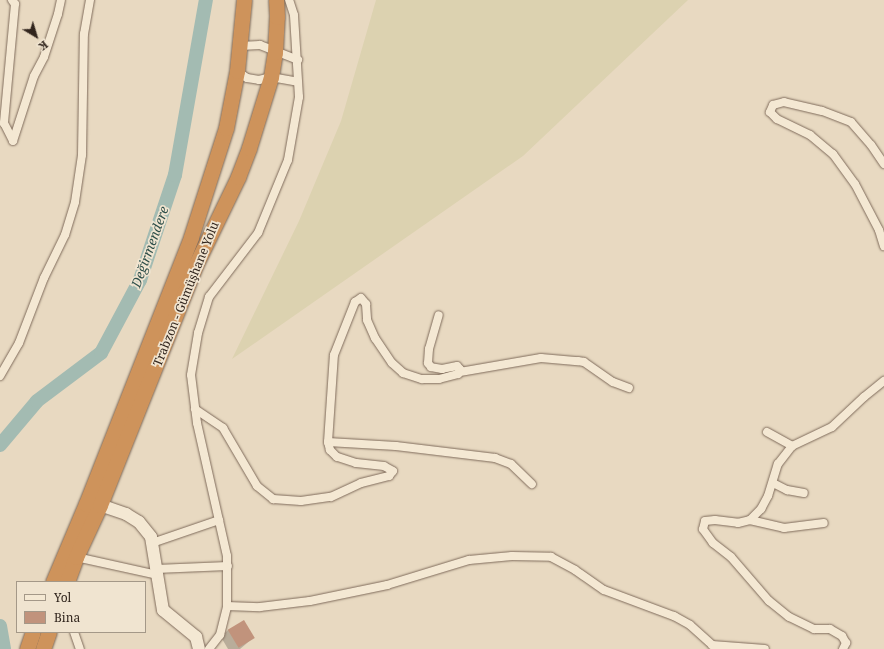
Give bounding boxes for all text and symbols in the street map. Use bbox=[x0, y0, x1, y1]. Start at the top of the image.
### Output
north arrow bbox=[16, 16, 56, 56]
text: K bbox=[36, 37, 52, 54]
water label: Değirmendere bbox=[128, 204, 172, 290]
street label: Trabzon - Gümüşhane Yolu bbox=[150, 220, 222, 368]
legend bbox=[16, 581, 146, 633]
text: Yol bbox=[54, 589, 71, 606]
text: Bina bbox=[54, 609, 80, 626]

